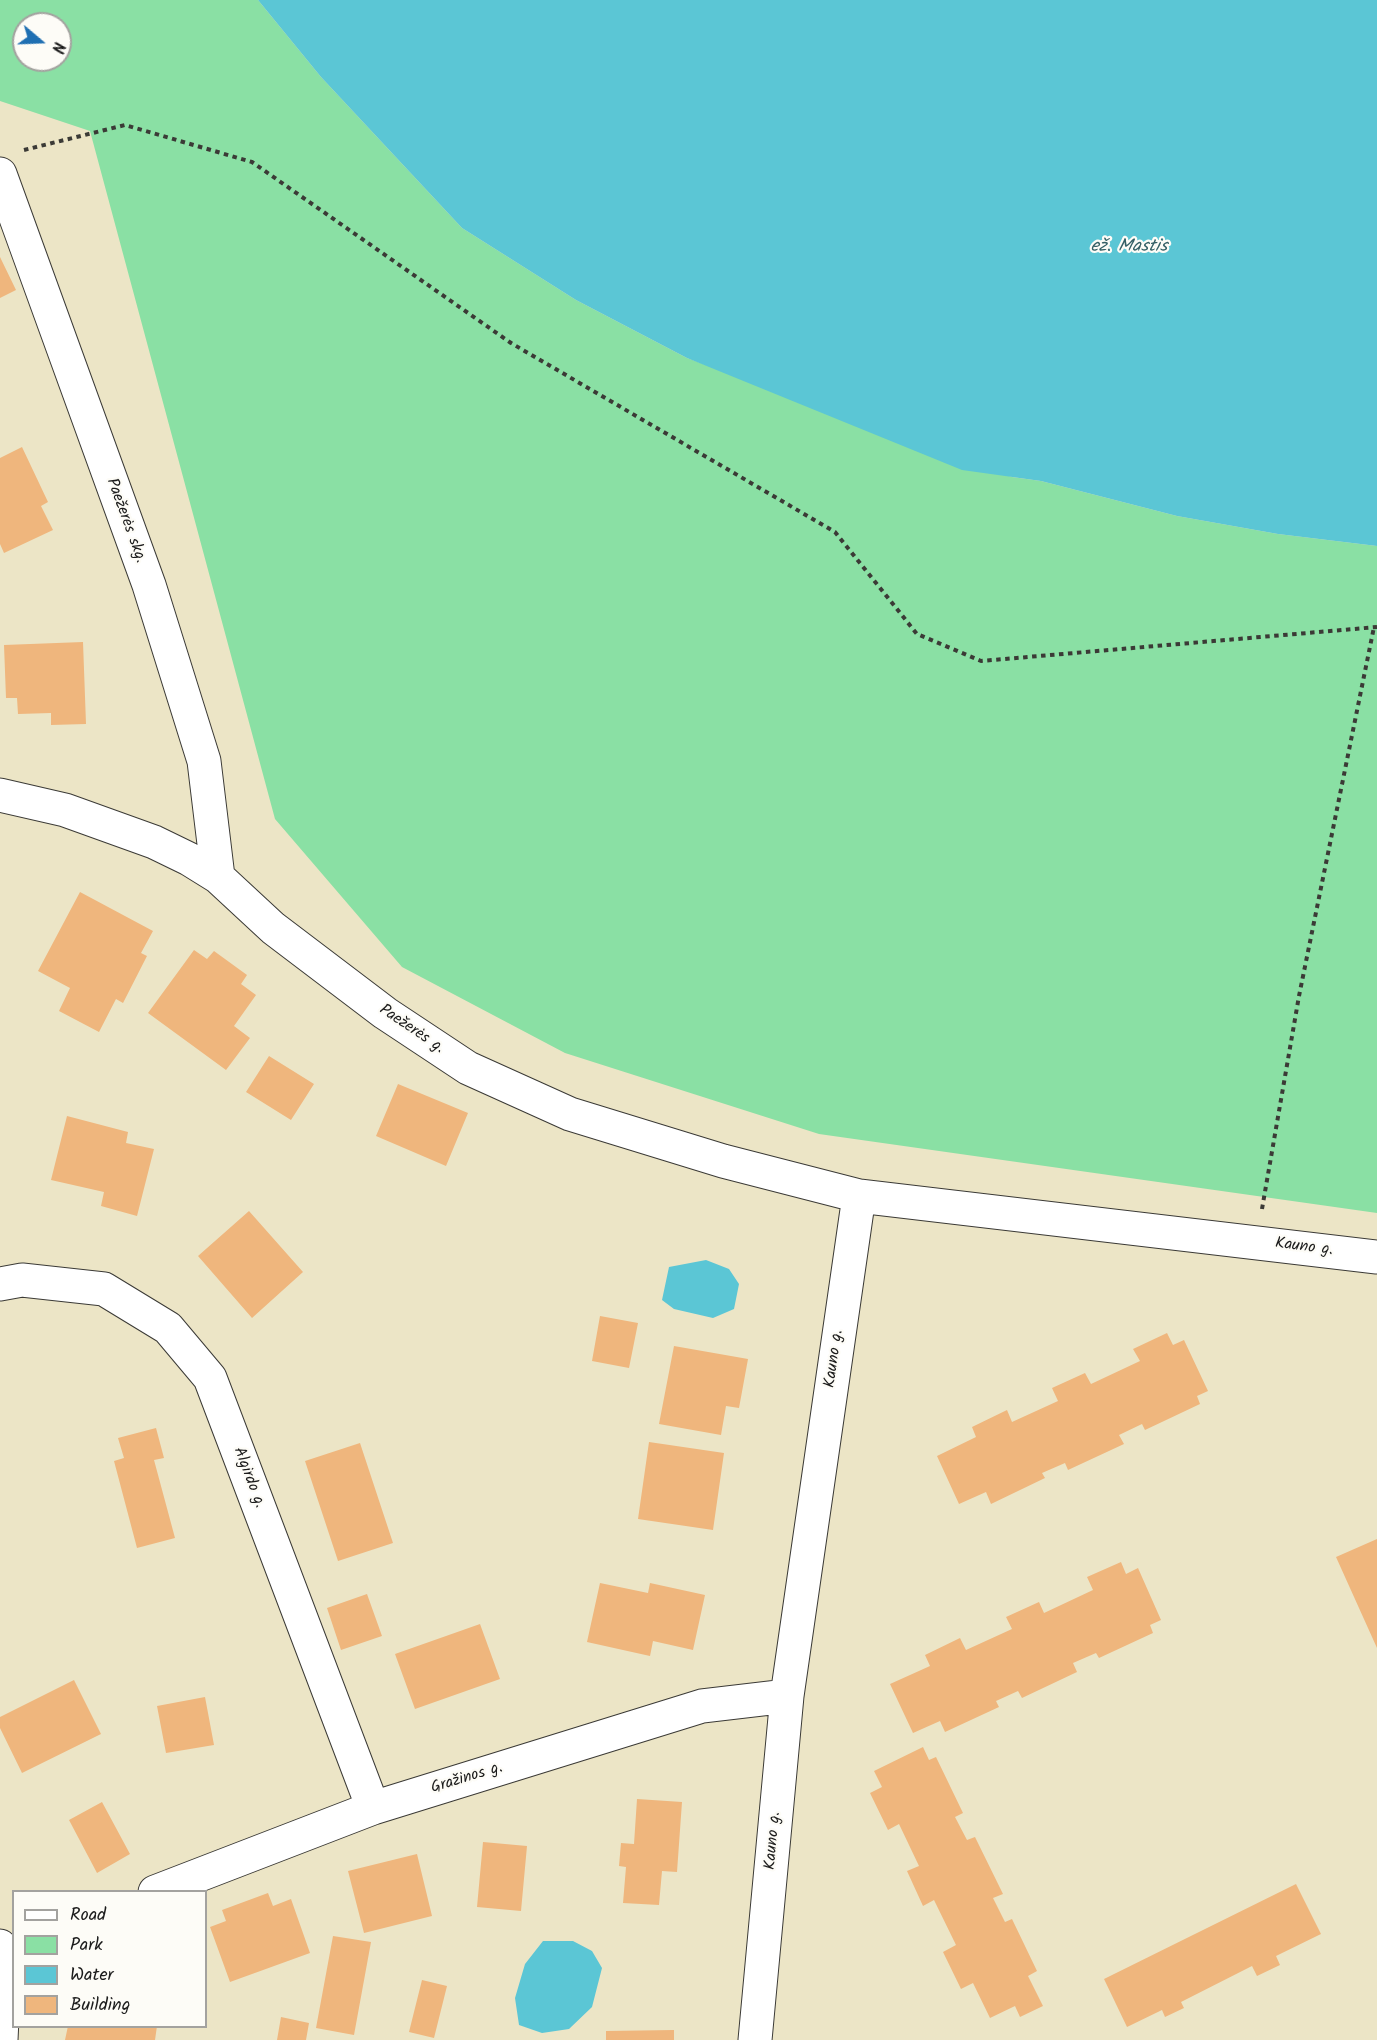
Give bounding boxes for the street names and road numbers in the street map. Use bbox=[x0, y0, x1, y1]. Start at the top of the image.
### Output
street label: Paežerės skg. bbox=[101, 476, 149, 566]
street label: Paežerės g. bbox=[375, 1001, 447, 1059]
street label: Kauno g. bbox=[1274, 1235, 1334, 1261]
street label: Kauno g. bbox=[821, 1329, 849, 1389]
street label: Algirdo g. bbox=[228, 1445, 268, 1511]
street label: Gražinos g. bbox=[429, 1759, 505, 1799]
street label: Kauno g. bbox=[762, 1811, 786, 1871]

